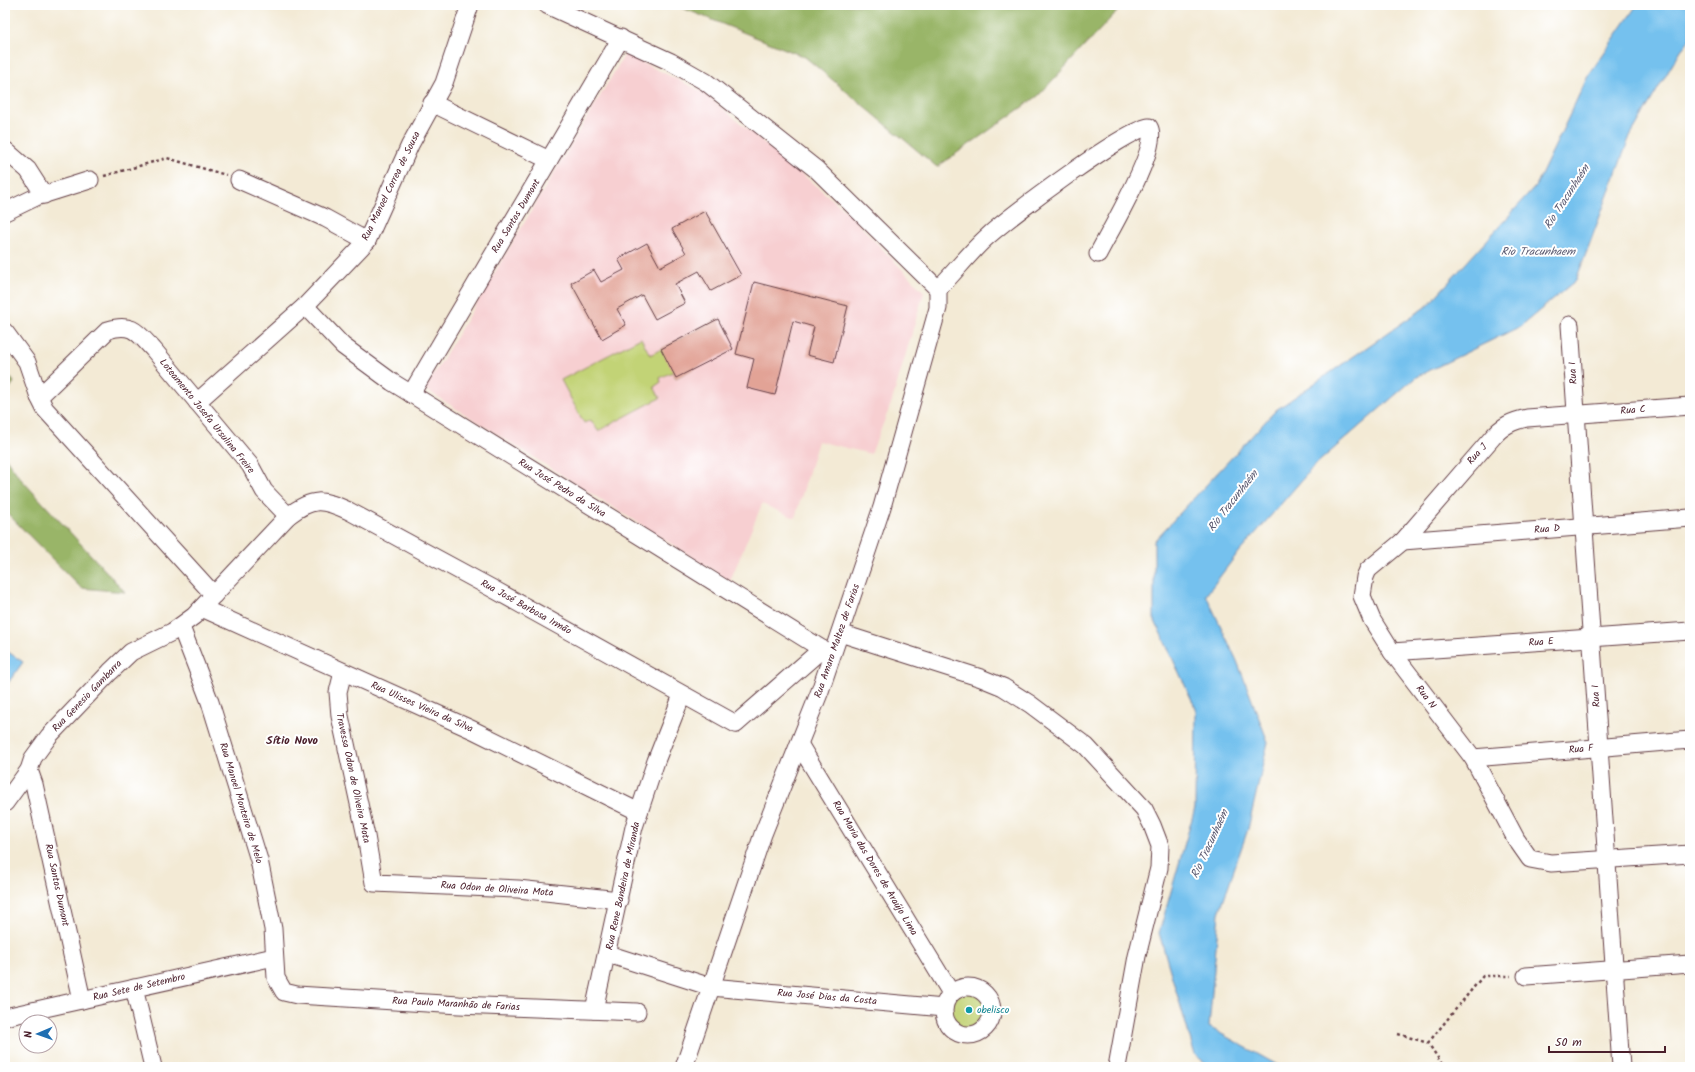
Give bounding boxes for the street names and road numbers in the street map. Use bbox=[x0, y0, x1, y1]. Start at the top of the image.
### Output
street label: Rua Manoel Correa de Sousa bbox=[357, 128, 425, 244]
street label: Rua Santos Dumont bbox=[487, 176, 545, 256]
street label: Loteamento Josefa Ursulina Freire bbox=[155, 355, 259, 477]
street label: Rua I bbox=[1564, 361, 1582, 385]
street label: Rua C bbox=[1620, 401, 1646, 419]
street label: Rua J bbox=[1463, 439, 1491, 468]
street label: Rua José Pedro da Silva bbox=[515, 455, 609, 522]
street label: Rua D bbox=[1534, 520, 1561, 538]
street label: Rua José Barbosa Irmão bbox=[478, 575, 575, 639]
street label: Rua Amaro Maltez de Farias bbox=[810, 581, 864, 700]
street label: Rua E bbox=[1528, 633, 1555, 651]
street label: Rua Genesio Gambarra bbox=[48, 656, 126, 736]
street label: Rua Ulisses Vieira da Silva bbox=[368, 677, 476, 737]
street label: Rua N bbox=[1412, 682, 1440, 712]
street label: Rua I bbox=[1587, 684, 1605, 708]
street label: Travessa Odon de Oliveira Mota bbox=[331, 711, 375, 845]
street label: Rua Manoel Monteiro de Melo bbox=[215, 740, 267, 866]
street label: Rua F bbox=[1568, 740, 1595, 758]
street label: Rua Maria das Dores de Araújo Lima bbox=[828, 797, 922, 939]
street label: Rua Rene Bandeira de Miranda bbox=[602, 820, 644, 952]
street label: Rua Santos Dumont bbox=[40, 842, 74, 928]
street label: Rua Odon de Oliveira Mota bbox=[440, 877, 554, 901]
street label: Rua Sete de Setembro bbox=[91, 968, 187, 1005]
street label: Rua José Dias da Costa bbox=[776, 985, 878, 1009]
street label: Rua Paulo Maranhão de Farias bbox=[392, 993, 521, 1015]

